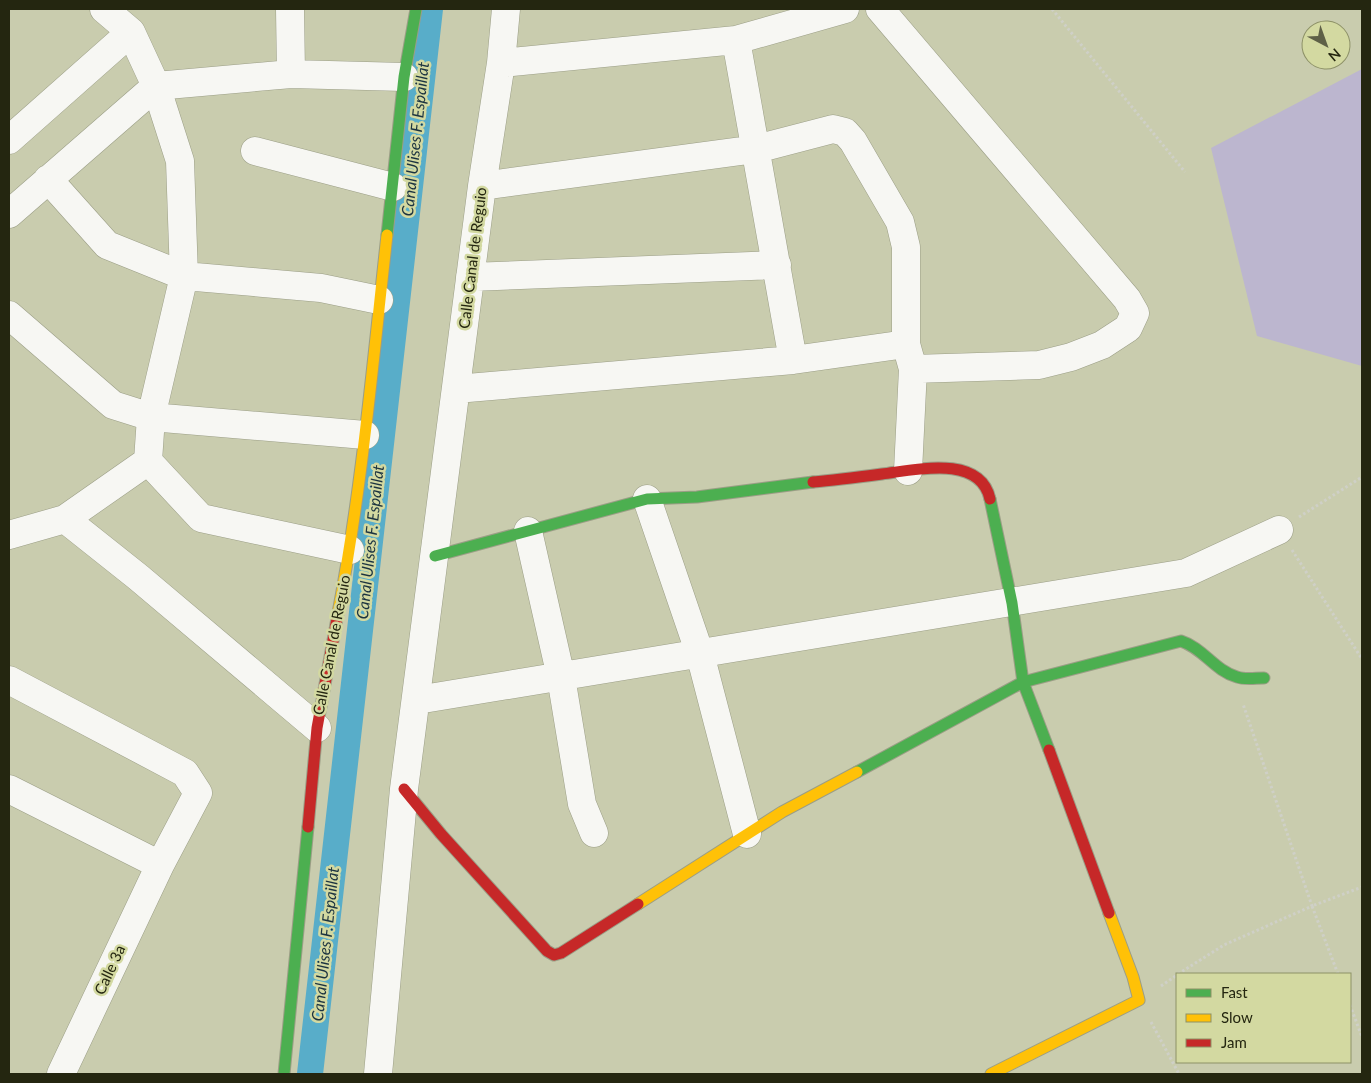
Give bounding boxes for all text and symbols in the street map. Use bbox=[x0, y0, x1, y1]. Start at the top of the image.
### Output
north arrow bbox=[1301, 20, 1351, 70]
text: N bbox=[1325, 45, 1345, 65]
water label: Canal Ulises F. Espaillat bbox=[397, 61, 432, 217]
street label: Calle Canal de Reguio bbox=[454, 186, 490, 330]
water label: Canal Ulises F. Espaillat bbox=[352, 464, 387, 620]
street label: Calle Canal de Reguio bbox=[309, 573, 353, 716]
water label: Canal Ulises F. Espaillat bbox=[307, 866, 342, 1022]
street label: Calle 3a bbox=[90, 942, 128, 997]
legend bbox=[1176, 973, 1351, 1063]
text: Fast bbox=[1221, 983, 1248, 1001]
text: Slow bbox=[1221, 1008, 1253, 1026]
text: Jam bbox=[1221, 1033, 1247, 1051]

